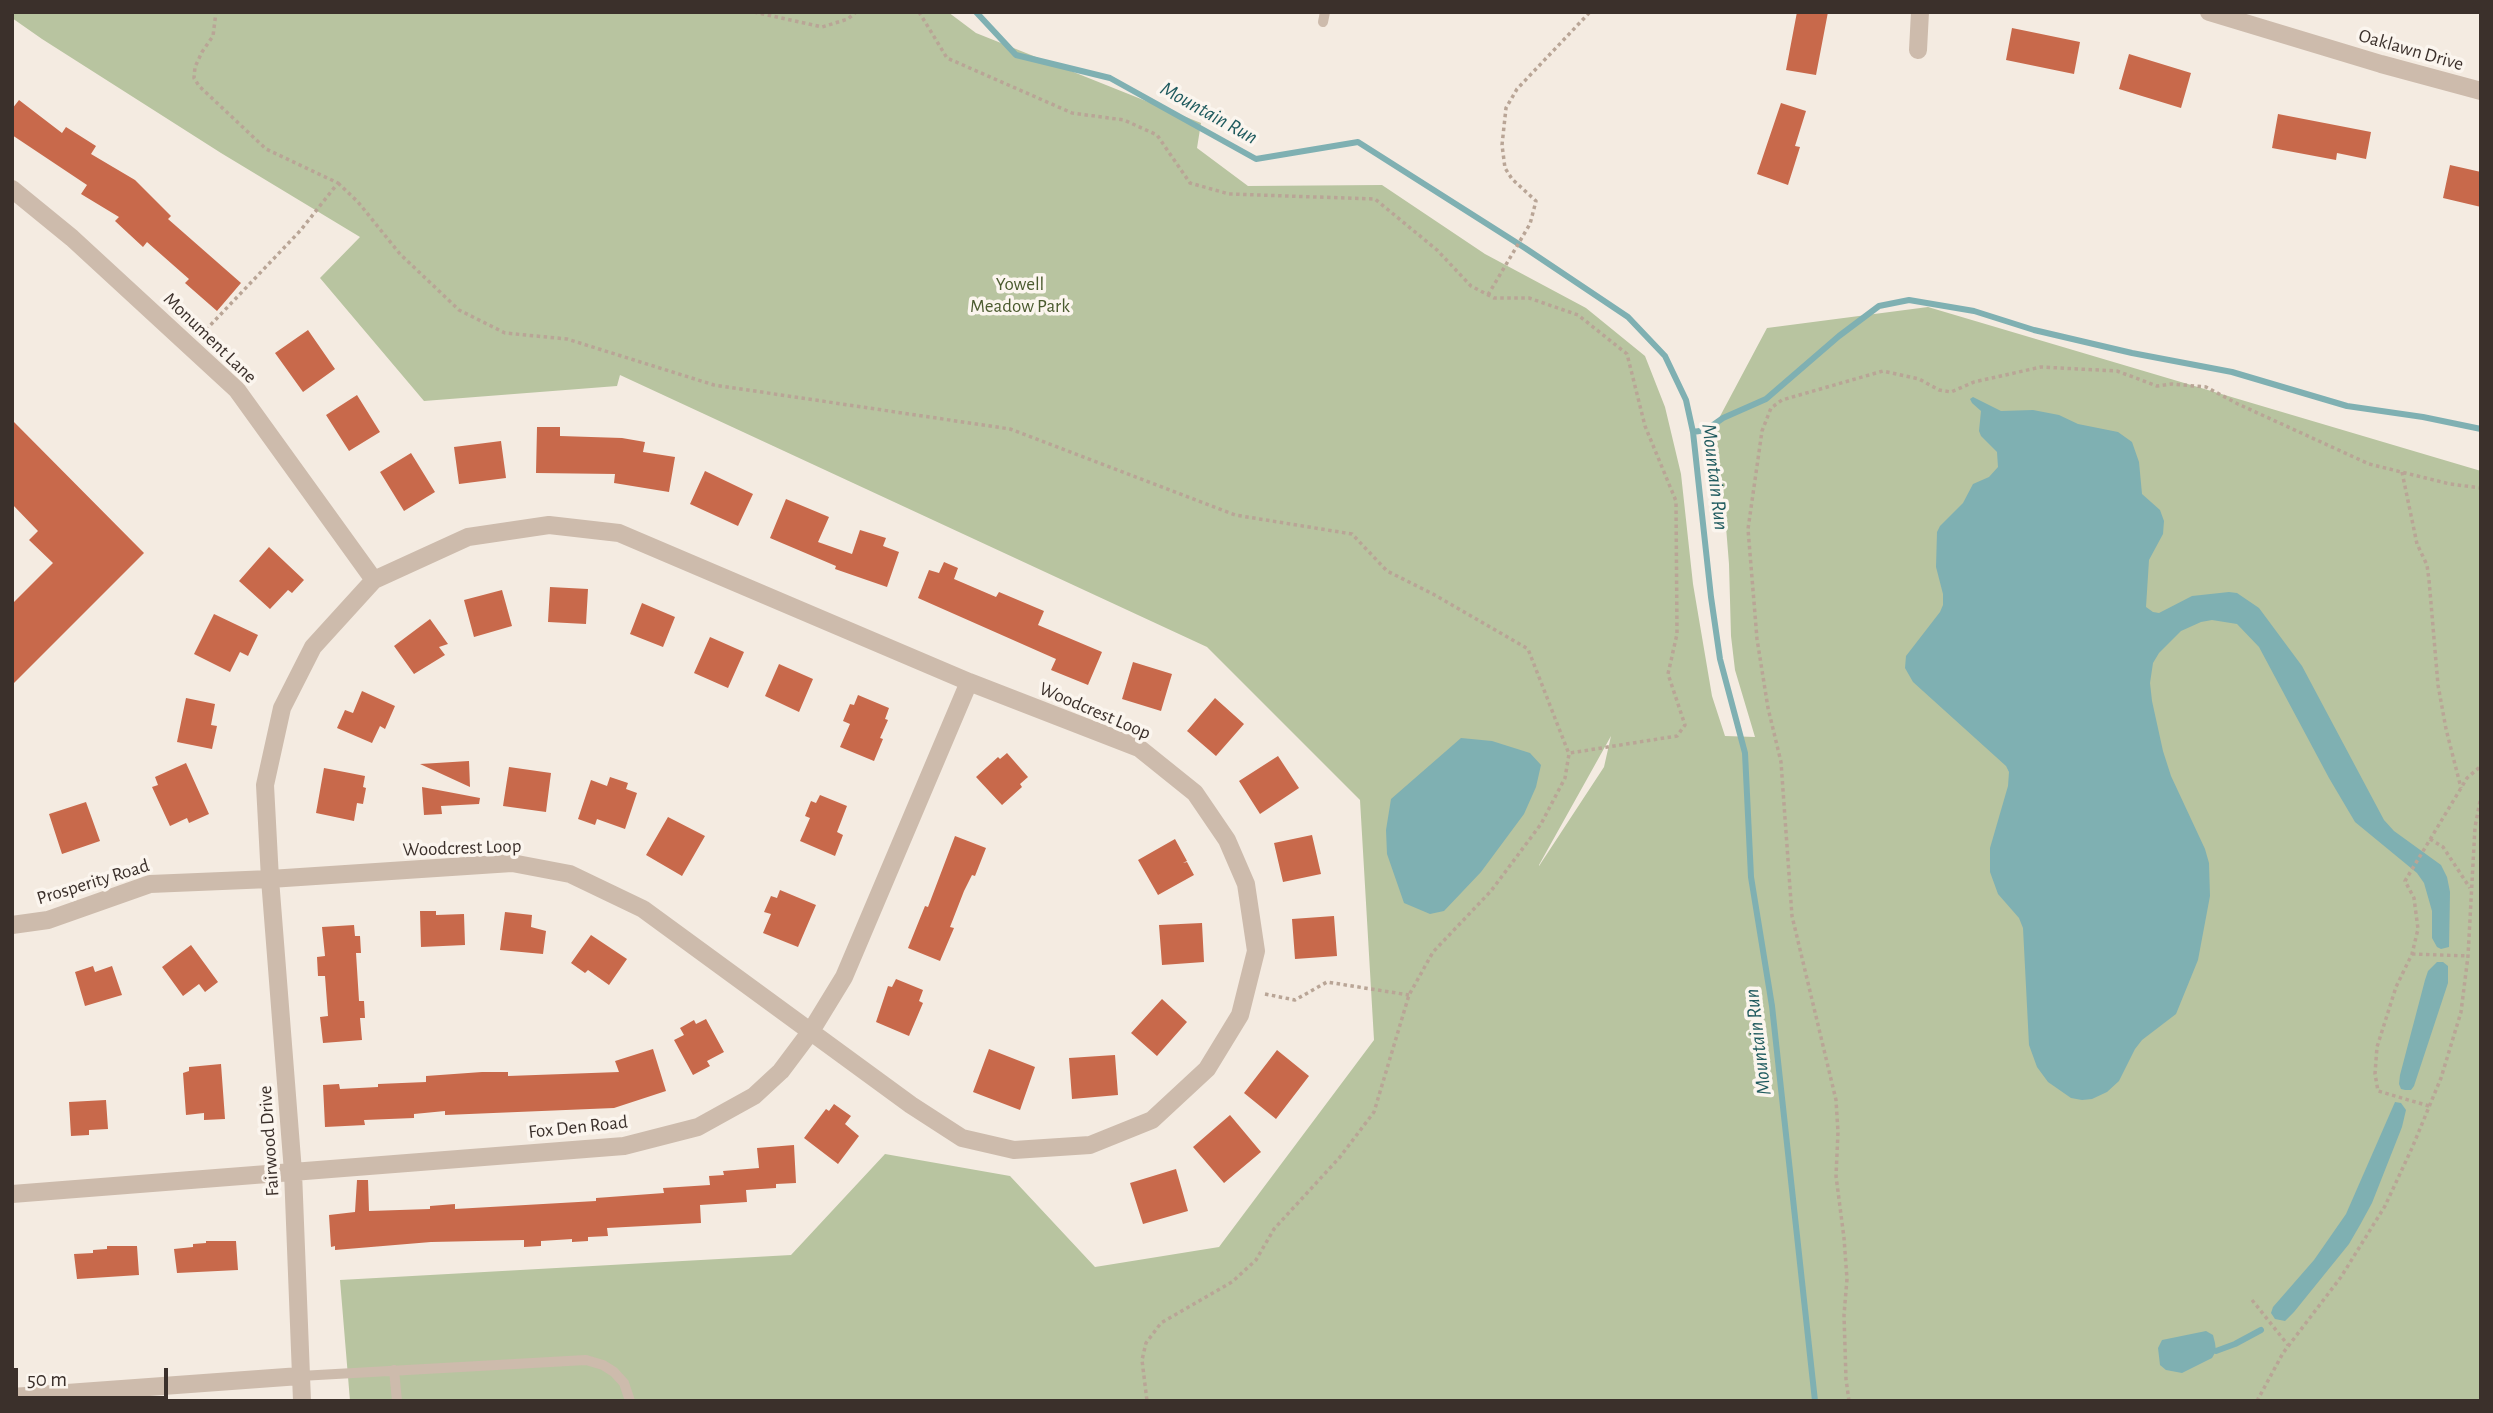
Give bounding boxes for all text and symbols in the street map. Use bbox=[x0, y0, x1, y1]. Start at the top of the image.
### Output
street label: Oaklawn Drive bbox=[2356, 24, 2466, 76]
water label: Mountain Run bbox=[1156, 76, 1262, 150]
park label: Yowell Meadow Park bbox=[970, 273, 1070, 317]
street label: Monument Lane bbox=[159, 288, 261, 388]
water label: Mountain Run bbox=[1696, 422, 1734, 532]
street label: Woodcrest Loop bbox=[1036, 677, 1154, 745]
street label: Woodcrest Loop bbox=[402, 835, 522, 861]
street label: Prosperity Road bbox=[34, 854, 152, 910]
water label: Mountain Run bbox=[1739, 987, 1777, 1097]
street label: Fairwood Drive bbox=[254, 1085, 284, 1197]
street label: Fox Den Road bbox=[527, 1110, 629, 1144]
scale bar bbox=[18, 1354, 172, 1398]
text: 50 m bbox=[27, 1369, 67, 1390]

